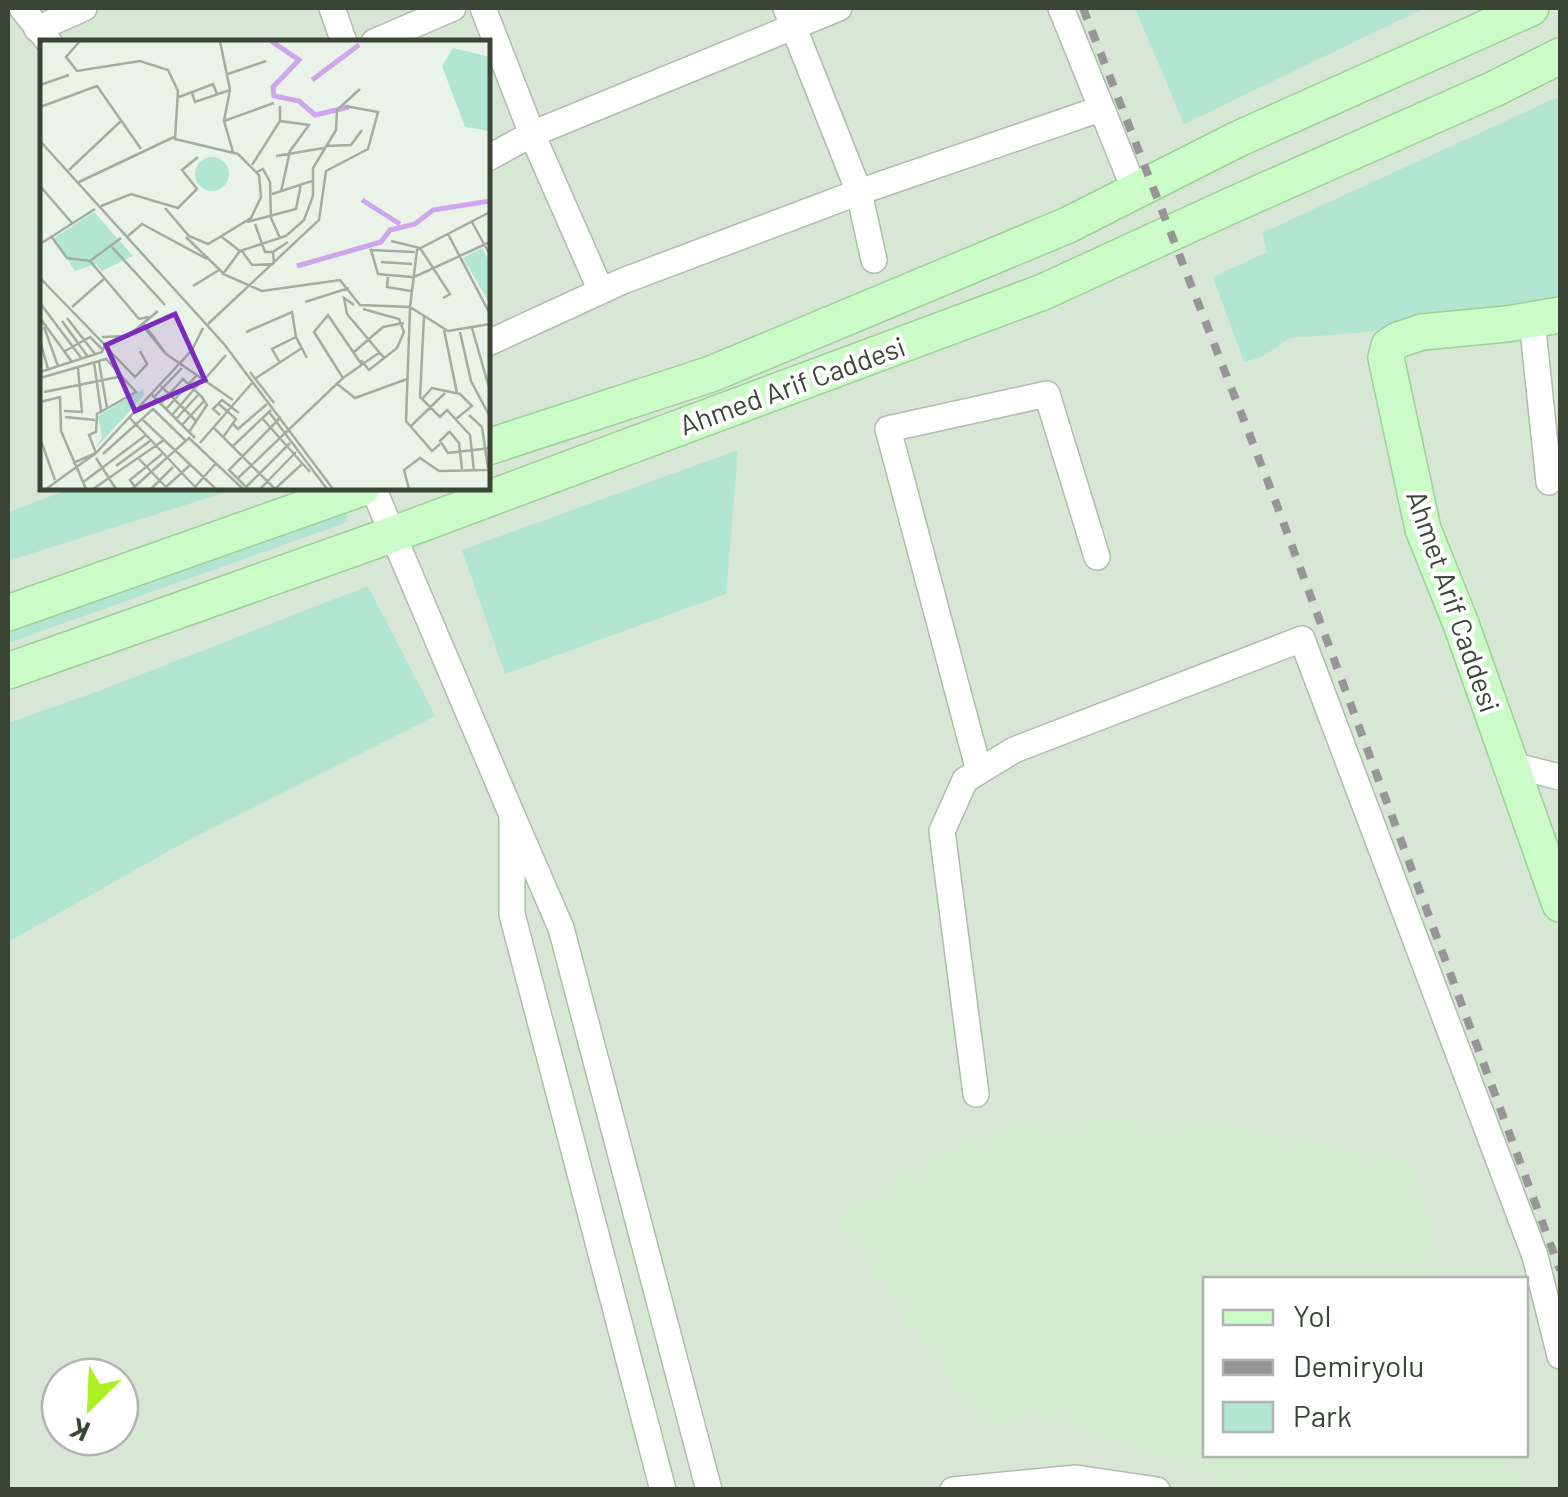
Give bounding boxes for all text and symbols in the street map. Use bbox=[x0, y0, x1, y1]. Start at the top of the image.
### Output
inset map bbox=[40, 40, 490, 490]
street label: Ahmed Arif Caddesi bbox=[674, 328, 910, 442]
street label: Ahmet Arif Caddesi bbox=[1400, 486, 1508, 716]
legend bbox=[1203, 1277, 1528, 1457]
text: Yol bbox=[1293, 1297, 1331, 1333]
text: Demiryolu bbox=[1293, 1347, 1424, 1383]
north arrow bbox=[40, 1357, 140, 1457]
text: Park bbox=[1293, 1397, 1352, 1433]
text: K bbox=[64, 1411, 94, 1450]

